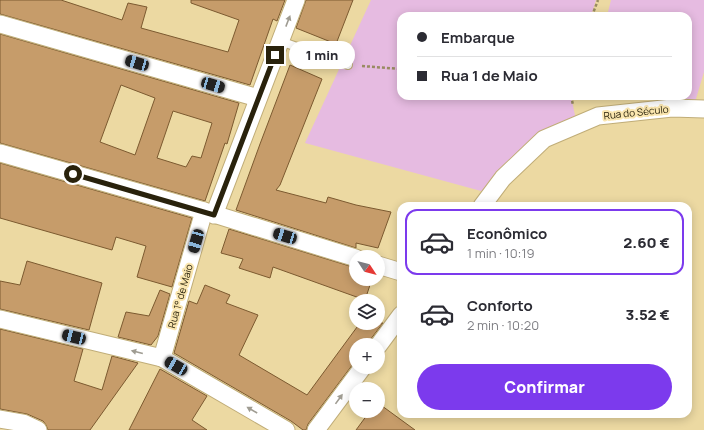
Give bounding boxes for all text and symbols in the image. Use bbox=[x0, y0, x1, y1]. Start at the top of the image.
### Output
one-way arrow bbox=[285, 15, 291, 27]
text: Embarque bbox=[441, 27, 515, 48]
callout: 1 min bbox=[289, 41, 355, 69]
route end bbox=[266, 46, 284, 64]
text: 1 min bbox=[306, 46, 338, 64]
car bbox=[124, 54, 150, 72]
text: Rua 1 de Maio bbox=[441, 65, 538, 86]
car bbox=[200, 76, 226, 94]
street label: Rua do Século bbox=[603, 102, 669, 122]
route start bbox=[64, 165, 82, 183]
text: Econômico bbox=[467, 223, 547, 244]
icon: car bbox=[419, 224, 455, 260]
car bbox=[272, 227, 298, 245]
car bbox=[187, 228, 205, 254]
text: 2.60 € bbox=[623, 232, 670, 253]
text: 1 min · 10:19 bbox=[467, 244, 535, 262]
north arrow bbox=[349, 250, 385, 286]
map controls bbox=[349, 250, 385, 418]
street label: Rua 1° de Maio bbox=[164, 262, 196, 330]
button: layers bbox=[349, 294, 385, 330]
text: Conforto bbox=[467, 295, 533, 316]
icon: car bbox=[419, 296, 455, 332]
text: 3.52 € bbox=[625, 304, 670, 325]
text: 2 min · 10:20 bbox=[467, 316, 539, 334]
car bbox=[61, 328, 87, 346]
button: + bbox=[349, 338, 385, 374]
one-way arrow bbox=[131, 349, 143, 355]
car bbox=[163, 355, 189, 377]
button: Confirmar bbox=[417, 364, 672, 410]
button: − bbox=[349, 382, 385, 418]
one-way arrow bbox=[335, 393, 343, 404]
one-way arrow bbox=[246, 407, 258, 414]

